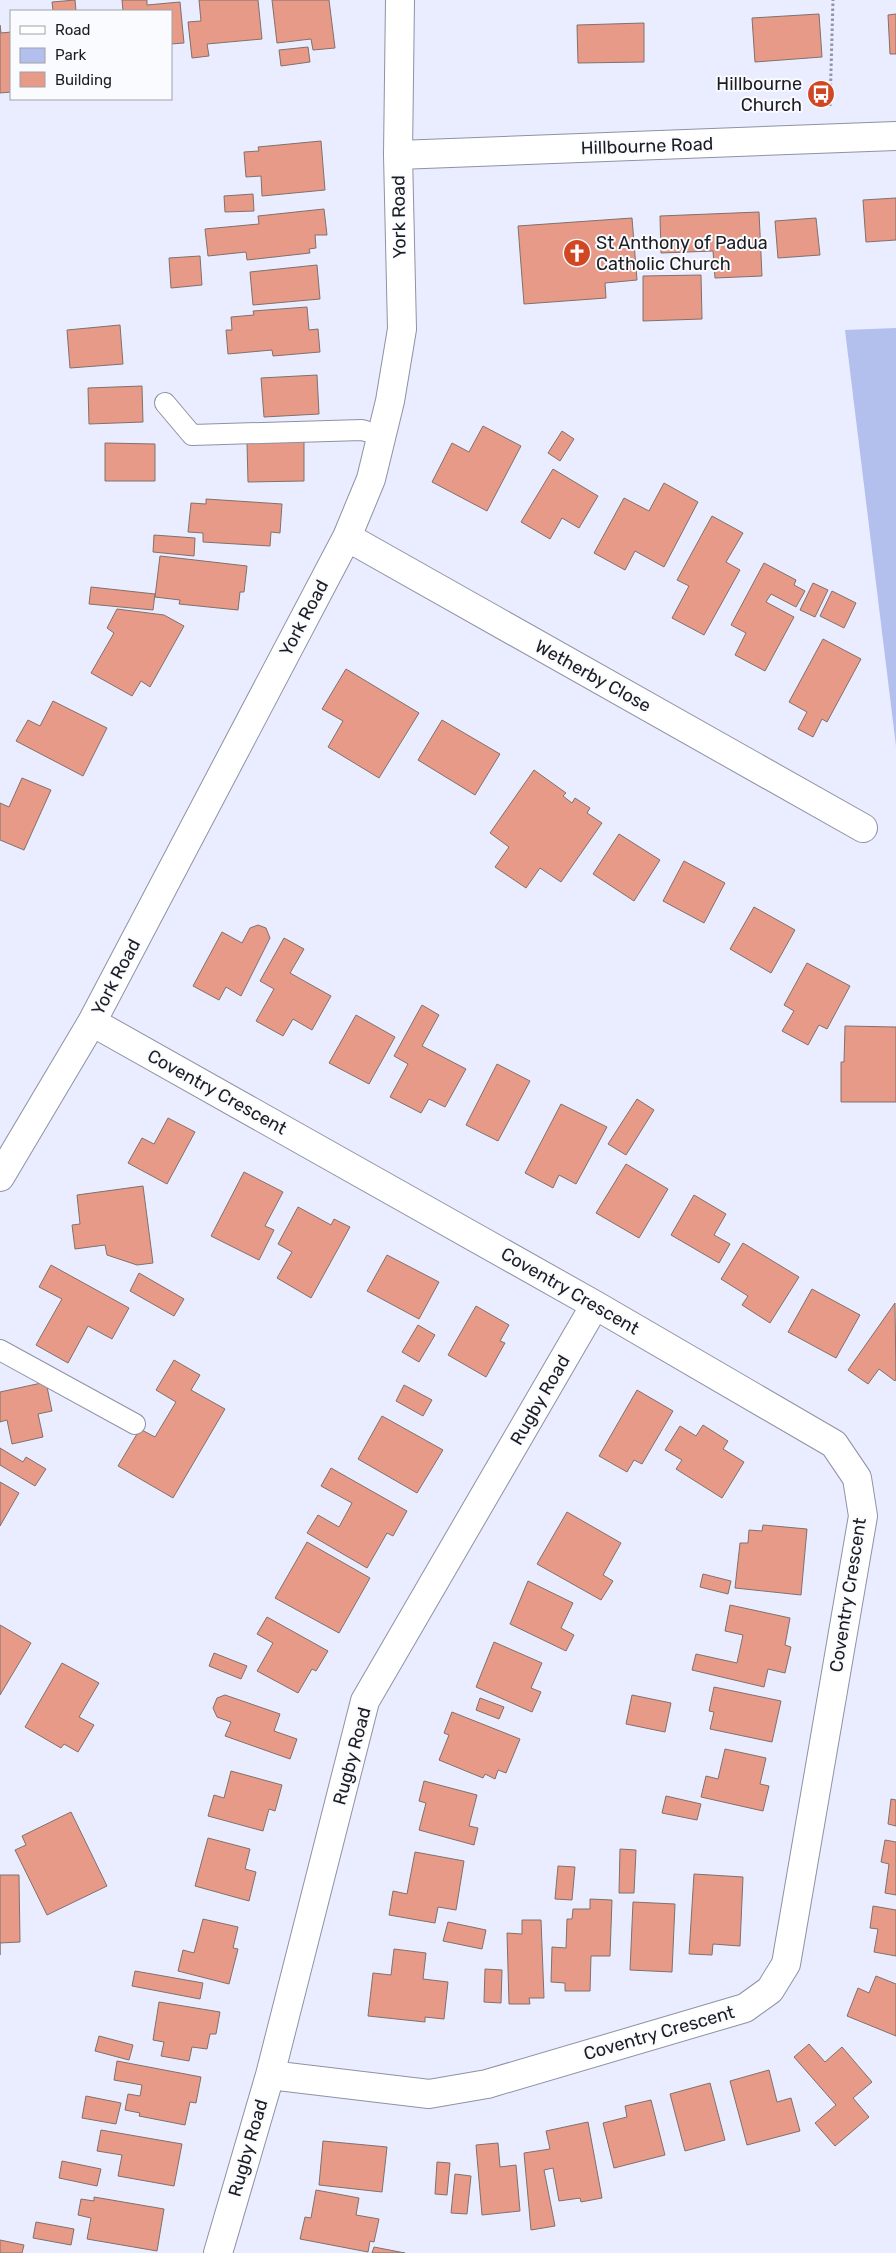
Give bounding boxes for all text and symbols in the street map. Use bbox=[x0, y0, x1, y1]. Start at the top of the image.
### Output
legend bbox=[10, 10, 172, 100]
text: Road bbox=[55, 21, 91, 39]
text: Park bbox=[55, 46, 86, 64]
text: Building bbox=[55, 71, 112, 89]
place label: Hillbourne Church bbox=[716, 73, 802, 116]
bus stop icon: Hillbourne Church bbox=[806, 79, 836, 109]
street label: Hillbourne Road bbox=[580, 133, 714, 159]
street label: York Road bbox=[387, 175, 411, 259]
place label: St Anthony of Padua Catholic Church bbox=[596, 232, 768, 275]
church icon: St Anthony of Padua Catholic Church bbox=[562, 238, 592, 268]
street label: York Road bbox=[275, 576, 333, 660]
street label: Wetherby Close bbox=[531, 635, 655, 717]
street label: York Road bbox=[87, 935, 145, 1019]
street label: Coventry Crescent bbox=[143, 1045, 291, 1139]
street label: Coventry Crescent bbox=[497, 1242, 643, 1340]
street label: Rugby Road bbox=[505, 1351, 575, 1449]
street label: Coventry Crescent bbox=[825, 1516, 871, 1674]
street label: Rugby Road bbox=[328, 1705, 376, 1807]
street label: Coventry Crescent bbox=[581, 2001, 737, 2065]
street label: Rugby Road bbox=[224, 2097, 272, 2199]

